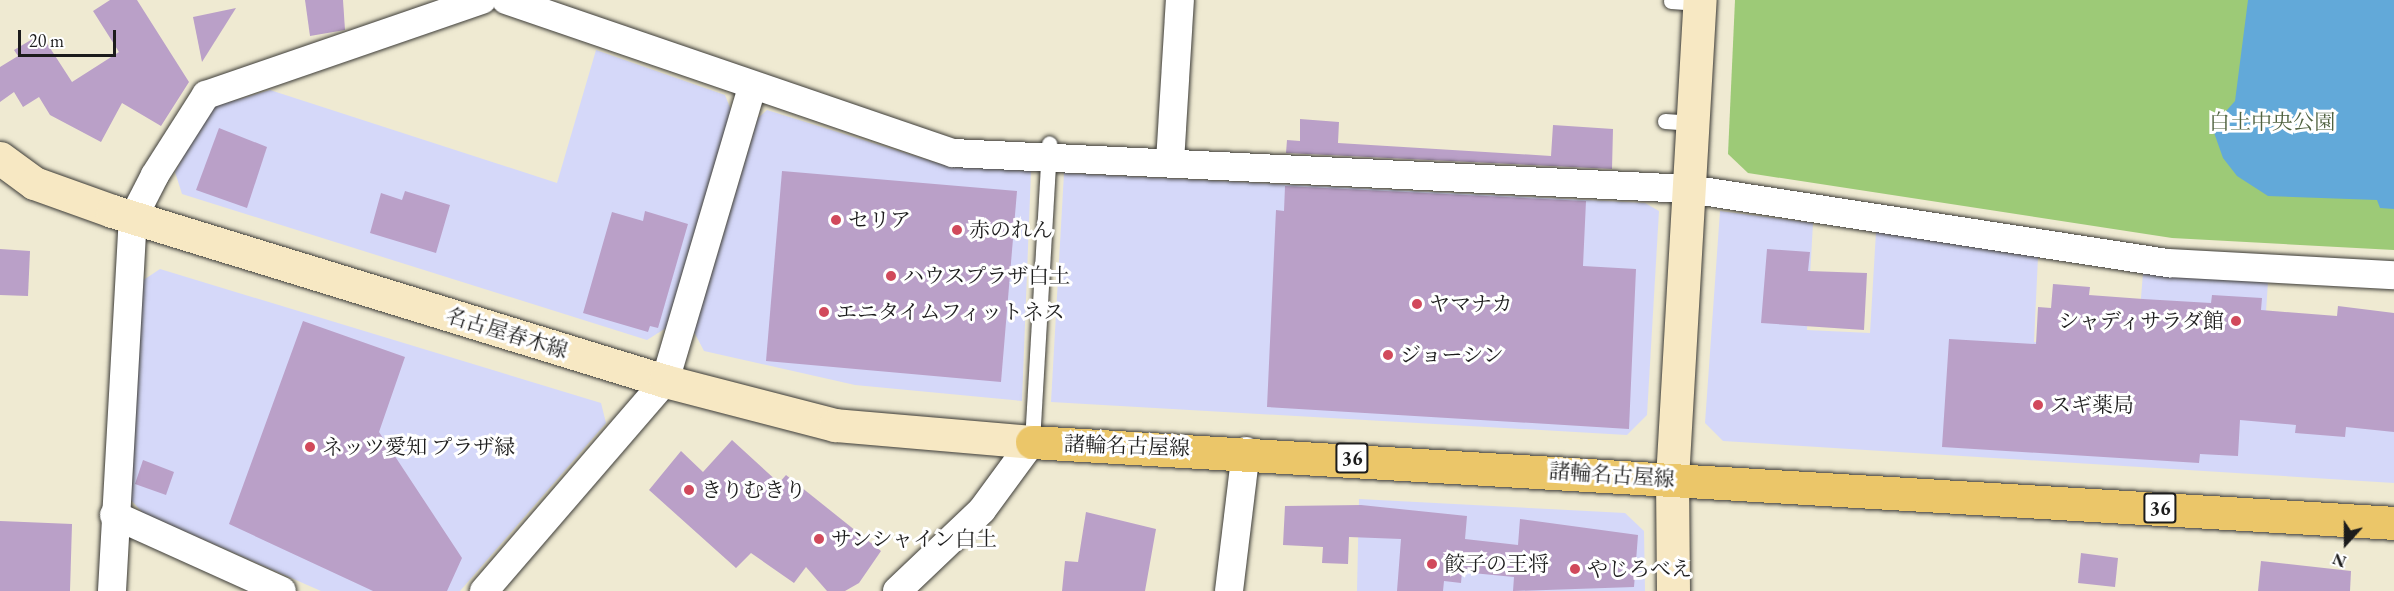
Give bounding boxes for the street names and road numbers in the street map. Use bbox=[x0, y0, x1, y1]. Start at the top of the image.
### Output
street label: 名古屋春木線 bbox=[443, 303, 571, 363]
street label: 諸輪名古屋線 bbox=[1064, 431, 1190, 461]
road number: 36 bbox=[1334, 441, 1370, 475]
street label: 諸輪名古屋線 bbox=[1548, 458, 1676, 492]
road number: 36 bbox=[2142, 491, 2178, 525]

